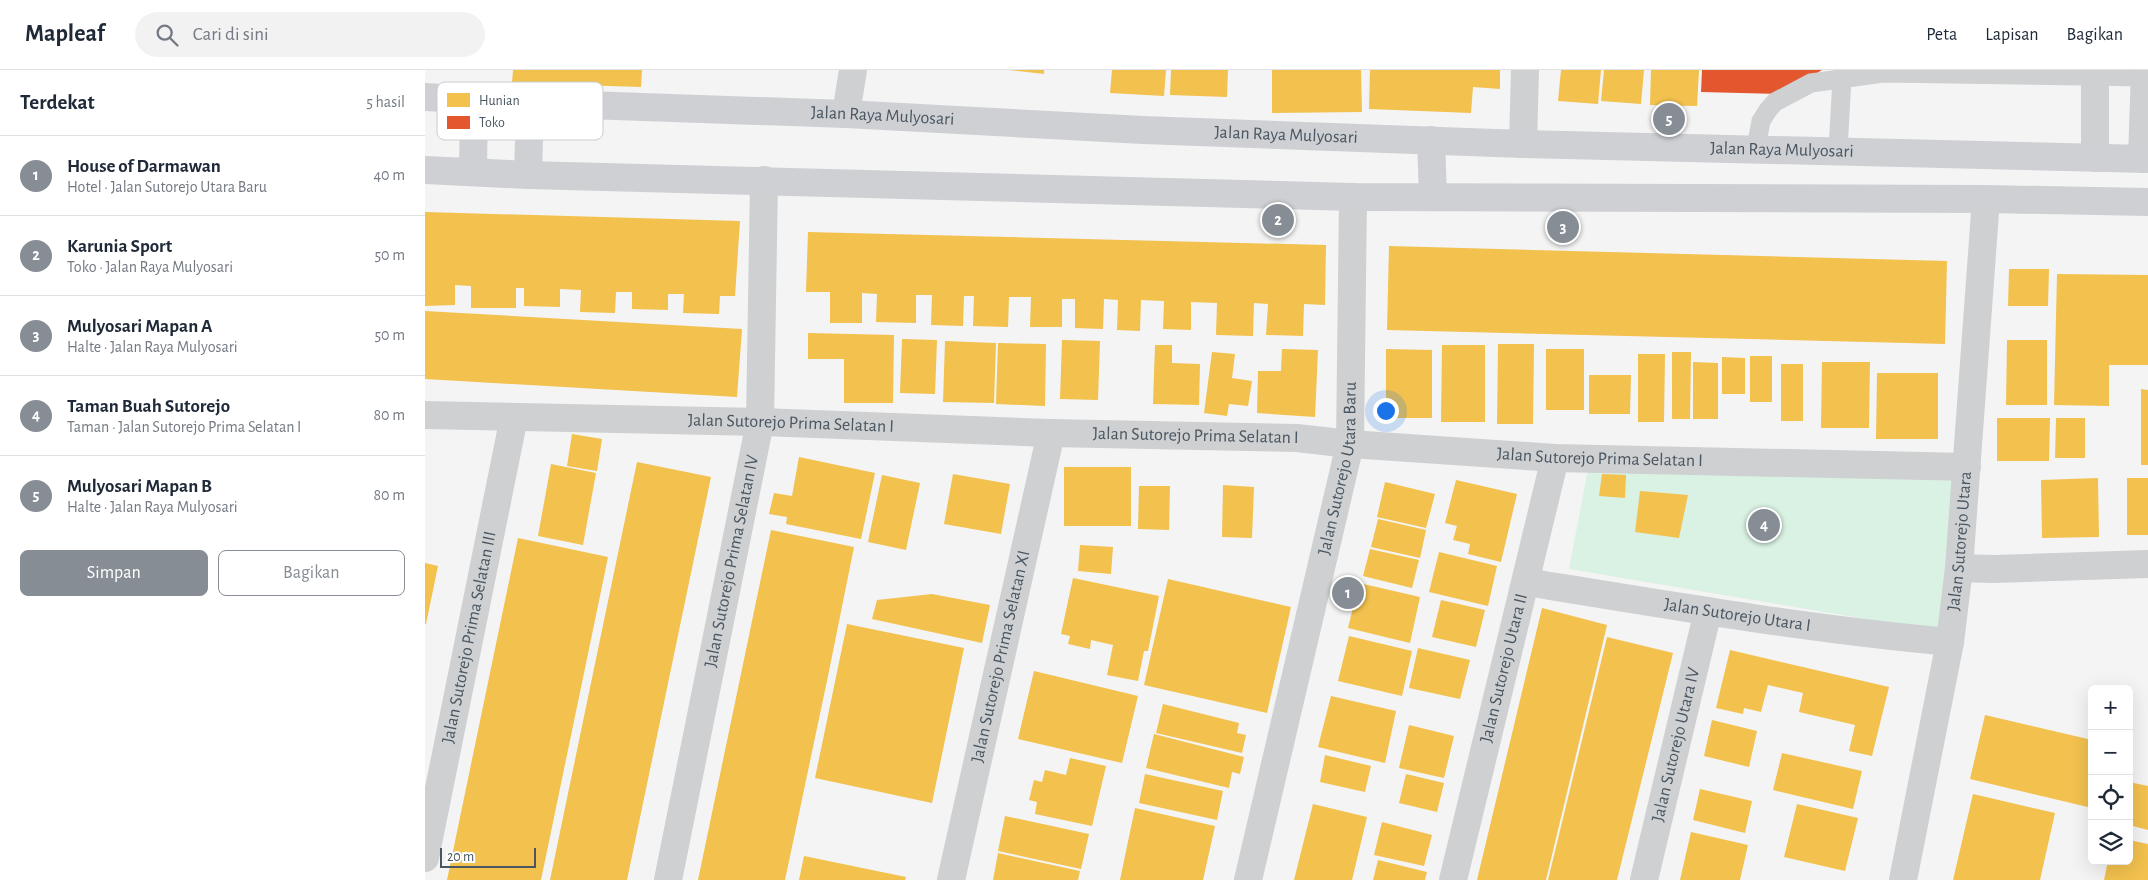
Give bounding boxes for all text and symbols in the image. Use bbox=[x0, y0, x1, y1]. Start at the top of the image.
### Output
search box bbox=[135, 12, 485, 57]
icon: search bbox=[153, 21, 181, 49]
text: Mapleaf bbox=[25, 22, 105, 46]
text: Cari di sini bbox=[193, 25, 269, 44]
text: Peta bbox=[1926, 26, 1957, 44]
text: Lapisan bbox=[1985, 26, 2039, 44]
text: Bagikan bbox=[2067, 26, 2123, 44]
legend bbox=[437, 82, 603, 140]
text: Terdekat bbox=[20, 92, 95, 113]
text: 5 hasil bbox=[366, 94, 405, 110]
text: Hunian bbox=[479, 94, 520, 108]
pin: 5 bbox=[1653, 100, 1685, 138]
street label: Jalan Raya Mulyosari bbox=[811, 104, 955, 129]
text: Toko bbox=[479, 116, 505, 130]
street label: Jalan Raya Mulyosari bbox=[1214, 124, 1358, 147]
street label: Jalan Raya Mulyosari bbox=[1710, 139, 1854, 161]
text: House of Darmawan bbox=[67, 157, 221, 176]
text: 1 bbox=[33, 167, 39, 183]
text: 40 m bbox=[373, 167, 405, 183]
text: Hotel · Jalan Sutorejo Utara Baru bbox=[67, 179, 267, 195]
pin: 2 bbox=[1262, 201, 1294, 239]
pin: 3 bbox=[1547, 208, 1579, 246]
text: Karunia Sport bbox=[67, 237, 172, 256]
text: 2 bbox=[32, 247, 40, 263]
text: 50 m bbox=[374, 247, 405, 263]
text: Toko · Jalan Raya Mulyosari bbox=[67, 259, 233, 275]
text: Mulyosari Mapan A bbox=[67, 317, 212, 336]
text: 3 bbox=[33, 327, 39, 343]
text: 50 m bbox=[374, 327, 405, 343]
text: Halte · Jalan Raya Mulyosari bbox=[67, 339, 238, 355]
street label: Jalan Sutorejo Utara Baru bbox=[1315, 382, 1360, 557]
text: Taman Buah Sutorejo bbox=[67, 397, 230, 416]
your location bbox=[1373, 398, 1399, 424]
text: 4 bbox=[32, 407, 40, 423]
text: 80 m bbox=[374, 407, 405, 423]
street label: Jalan Sutorejo Prima Selatan I bbox=[688, 411, 894, 436]
text: Taman · Jalan Sutorejo Prima Selatan I bbox=[67, 419, 301, 435]
street label: Jalan Sutorejo Prima Selatan I bbox=[1092, 425, 1299, 447]
street label: Jalan Sutorejo Prima Selatan I bbox=[1496, 445, 1703, 470]
street label: Jalan Sutorejo Prima Selatan IV bbox=[702, 453, 762, 669]
street label: Jalan Sutorejo Utara bbox=[1945, 471, 1975, 612]
text: Mulyosari Mapan B bbox=[67, 477, 212, 496]
text: 5 bbox=[33, 487, 39, 503]
text: 80 m bbox=[374, 487, 405, 503]
text: Halte · Jalan Raya Mulyosari bbox=[67, 499, 238, 515]
pin: 4 bbox=[1748, 506, 1780, 544]
street label: Jalan Sutorejo Prima Selatan III bbox=[439, 530, 500, 745]
street label: Jalan Sutorejo Prima Selatan XI bbox=[969, 549, 1033, 764]
button: Simpan bbox=[20, 550, 208, 596]
button: Bagikan bbox=[218, 550, 405, 596]
pin: 1 bbox=[1332, 574, 1364, 612]
street label: Jalan Sutorejo Utara II bbox=[1478, 592, 1531, 744]
street label: Jalan Sutorejo Utara I bbox=[1663, 596, 1812, 635]
street label: Jalan Sutorejo Utara IV bbox=[1649, 665, 1703, 824]
map controls bbox=[2088, 685, 2133, 865]
button: + bbox=[2088, 685, 2133, 730]
button: − bbox=[2088, 730, 2133, 775]
button: locate bbox=[2088, 775, 2133, 820]
button: layers bbox=[2088, 820, 2133, 865]
scale bar bbox=[440, 845, 536, 868]
text: 20 m bbox=[447, 850, 474, 864]

